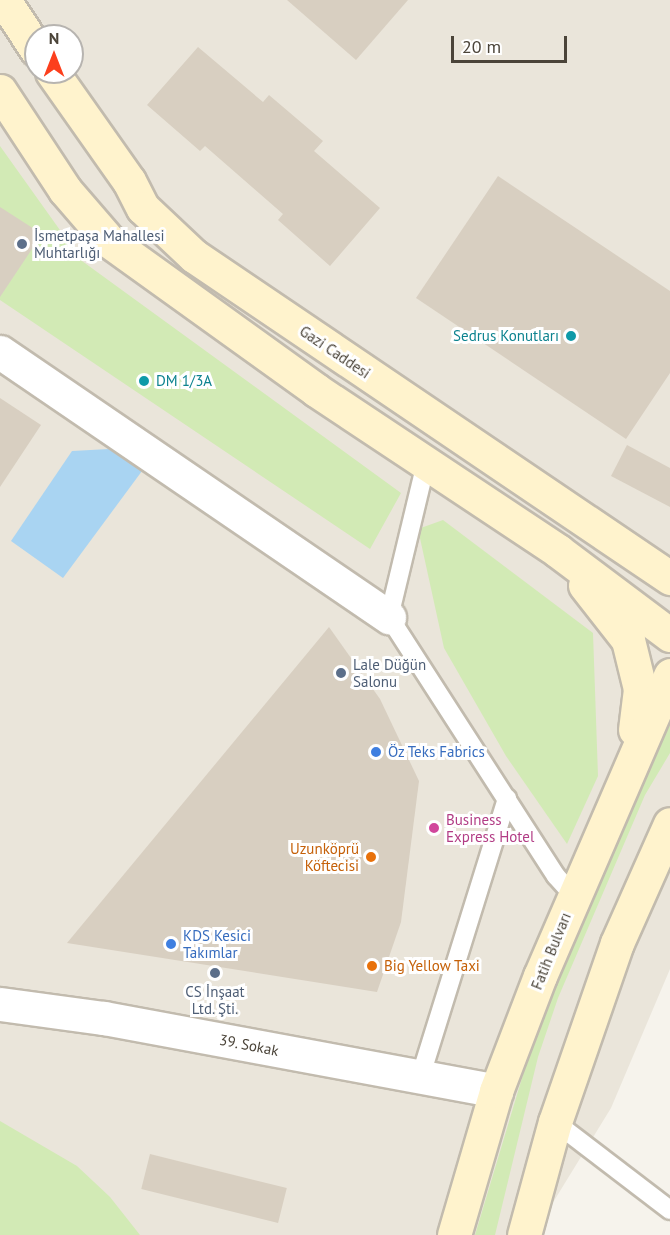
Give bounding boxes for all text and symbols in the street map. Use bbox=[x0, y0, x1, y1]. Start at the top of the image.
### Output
north arrow bbox=[24, 24, 84, 84]
scale bar bbox=[454, 24, 570, 62]
text: N bbox=[49, 28, 59, 48]
text: 20 m bbox=[462, 35, 501, 58]
place label: İsmetpaşa Mahallesi Muhtarlığı bbox=[34, 226, 165, 261]
marker: İsmetpaşa Mahallesi Muhtarlığı bbox=[15, 237, 29, 251]
street label: Gazi Caddesi bbox=[296, 322, 374, 382]
place label: Sedrus Konutları bbox=[453, 327, 559, 345]
marker: Sedrus Konutları bbox=[564, 329, 578, 343]
place label: DM 1/3A bbox=[156, 372, 212, 390]
marker: DM 1/3A bbox=[137, 374, 151, 388]
place label: Lale Düğün Salonu bbox=[353, 655, 426, 690]
marker: Lale Düğün Salonu bbox=[334, 666, 348, 680]
place label: Öz Teks Fabrics bbox=[388, 743, 486, 761]
marker: Öz Teks Fabrics bbox=[369, 745, 383, 759]
place label: Business Express Hotel bbox=[446, 810, 534, 845]
marker: Business Express Hotel bbox=[427, 821, 441, 835]
place label: Uzunköprü Köftecisi bbox=[290, 839, 359, 874]
marker: Uzunköprü Köftecisi bbox=[364, 850, 378, 864]
street label: Fatih Bulvarı bbox=[527, 910, 575, 992]
place label: KDS Kesici Takımlar bbox=[183, 926, 251, 961]
marker: KDS Kesici Takımlar bbox=[164, 937, 178, 951]
place label: Big Yellow Taxi bbox=[384, 957, 481, 975]
marker: Big Yellow Taxi bbox=[365, 959, 379, 973]
marker: CS İnşaat Ltd. Şti. bbox=[208, 966, 222, 980]
place label: CS İnşaat Ltd. Şti. bbox=[185, 982, 245, 1017]
street label: 39. Sokak bbox=[217, 1030, 281, 1060]

